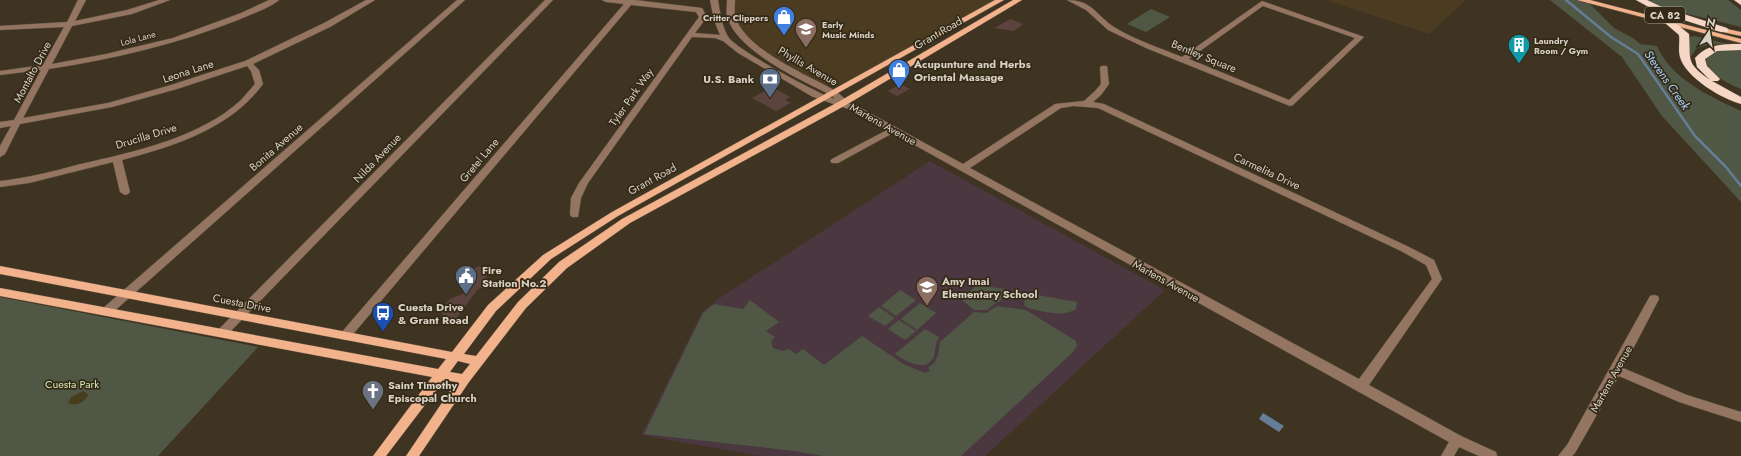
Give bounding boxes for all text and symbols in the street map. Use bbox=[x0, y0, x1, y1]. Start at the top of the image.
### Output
shop icon: Critter Clippers bbox=[771, 4, 797, 37]
road number: CA 82 bbox=[1645, 7, 1685, 23]
place label: Critter Clippers bbox=[703, 11, 768, 24]
north arrow bbox=[1689, 12, 1729, 52]
street label: Grant Road bbox=[911, 13, 965, 53]
text: N bbox=[1705, 13, 1717, 31]
school or university icon: Early Music Minds bbox=[793, 16, 819, 49]
place label: Early Music Minds bbox=[822, 18, 874, 41]
street label: Lola Lane bbox=[119, 27, 157, 49]
building icon: Laundry Room / Gym bbox=[1506, 32, 1532, 65]
place label: Laundry Room / Gym bbox=[1534, 34, 1588, 57]
street label: Bentley Square bbox=[1169, 36, 1239, 76]
street label: Montalto Drive bbox=[9, 38, 55, 106]
street label: Phyllis Avenue bbox=[775, 42, 841, 90]
water label: Stevens Creek bbox=[1640, 46, 1695, 114]
street label: Leona Lane bbox=[160, 55, 216, 87]
place label: Acupunture and Herbs Oriental Massage bbox=[913, 56, 1031, 85]
shop icon: Acupunture and Herbs Oriental Massage bbox=[886, 57, 912, 90]
street label: Tyler Park Way bbox=[605, 65, 657, 129]
bank icon: U.S. Bank bbox=[757, 66, 783, 99]
place label: U.S. Bank bbox=[703, 71, 755, 87]
street label: Martens Avenue bbox=[847, 99, 920, 149]
street label: Drucilla Drive bbox=[113, 119, 179, 153]
street label: Bonita Avenue bbox=[246, 119, 307, 175]
street label: Nilda Avenue bbox=[349, 130, 405, 186]
street label: Gretel Lane bbox=[456, 134, 503, 186]
street label: Carmelita Drive bbox=[1231, 149, 1303, 194]
street label: Grant Road bbox=[625, 159, 679, 199]
street label: Martens Avenue bbox=[1130, 256, 1203, 306]
place label: Fire Station No.2 bbox=[482, 262, 546, 291]
public building icon: Fire Station No.2 bbox=[453, 263, 479, 296]
place label: Amy Imai Elementary School bbox=[941, 273, 1037, 302]
school or university icon: Amy Imai Elementary School bbox=[914, 274, 940, 307]
street label: Cuesta Drive bbox=[211, 290, 273, 317]
place label: Cuesta Drive & Grant Road bbox=[398, 299, 469, 328]
bus stop icon: Cuesta Drive & Grant Road bbox=[370, 300, 396, 333]
street label: Martens Avenue bbox=[1586, 342, 1636, 415]
park label: Cuesta Park bbox=[45, 376, 99, 392]
place label: Saint Timothy Episcopal Church bbox=[388, 377, 477, 406]
church icon: Saint Timothy Episcopal Church bbox=[360, 378, 386, 411]

